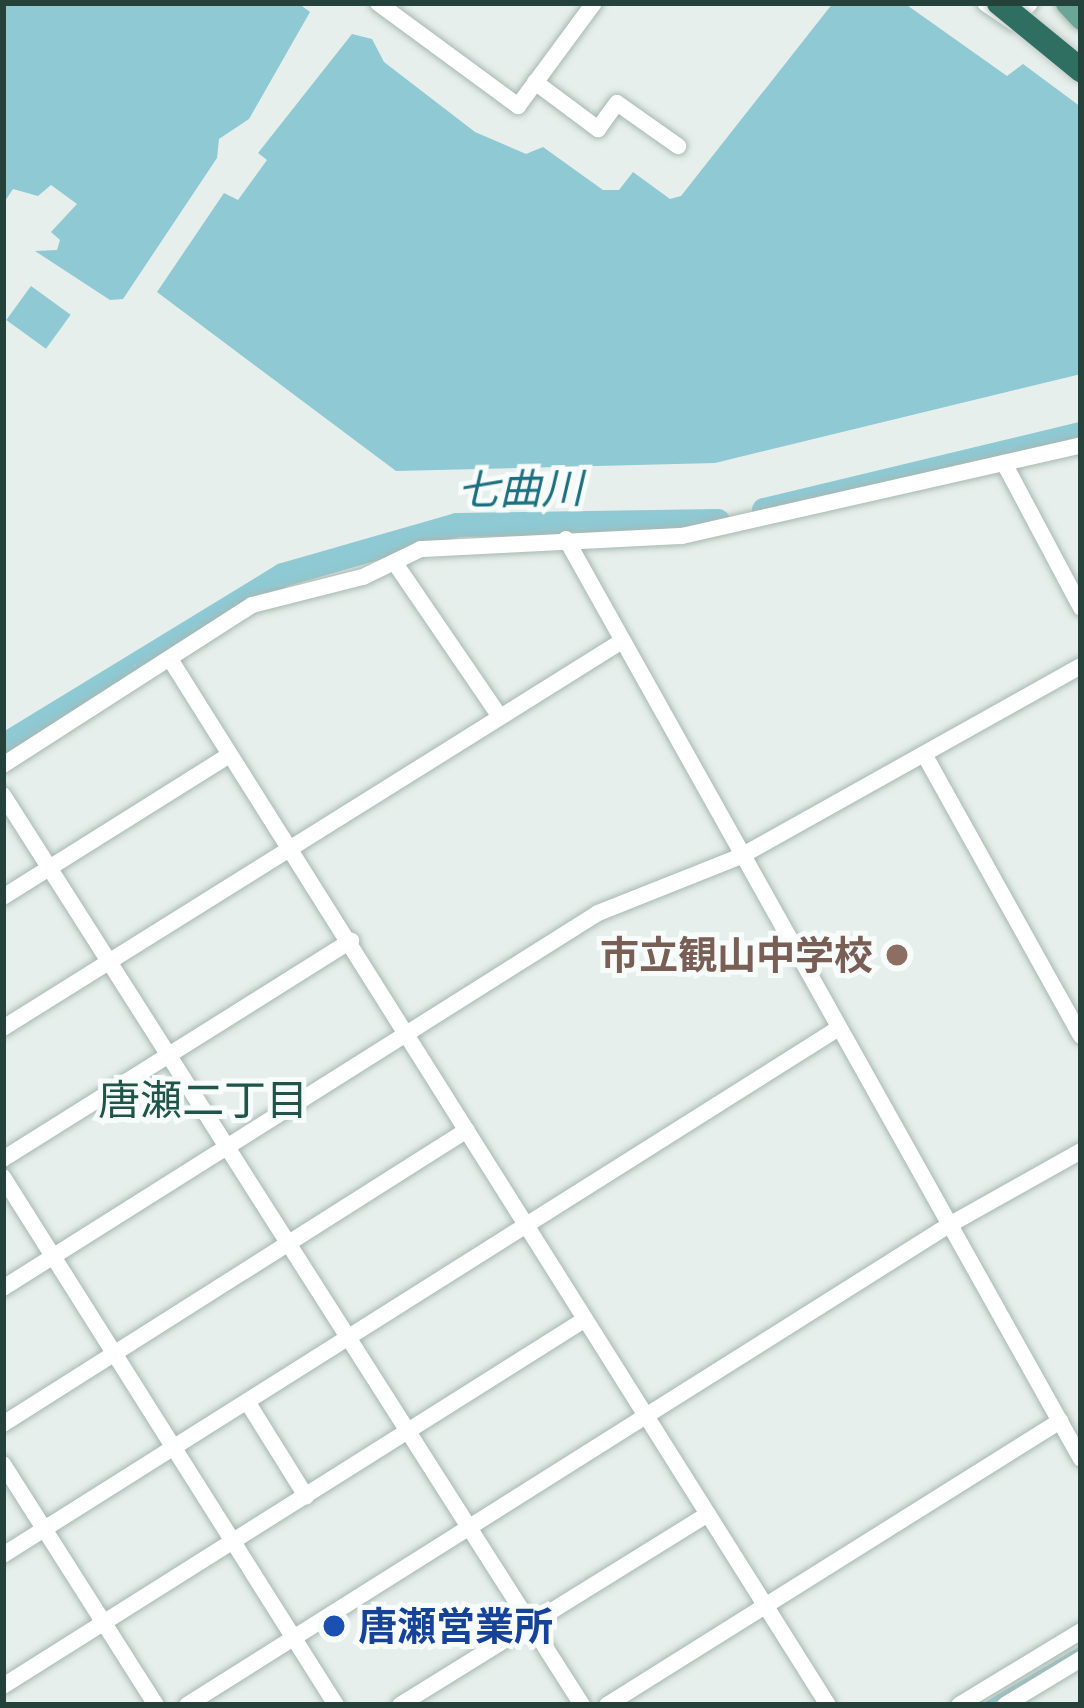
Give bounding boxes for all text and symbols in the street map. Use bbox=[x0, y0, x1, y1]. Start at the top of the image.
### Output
water label: 七曲川 bbox=[457, 463, 583, 515]
place label: 市立観山中学校 bbox=[600, 932, 873, 978]
marker: 市立観山中学校 bbox=[884, 942, 910, 968]
district label: 唐瀬二丁目 bbox=[98, 1075, 308, 1125]
place label: 唐瀬営業所 bbox=[358, 1603, 553, 1649]
marker: 唐瀬営業所 bbox=[321, 1613, 347, 1639]

